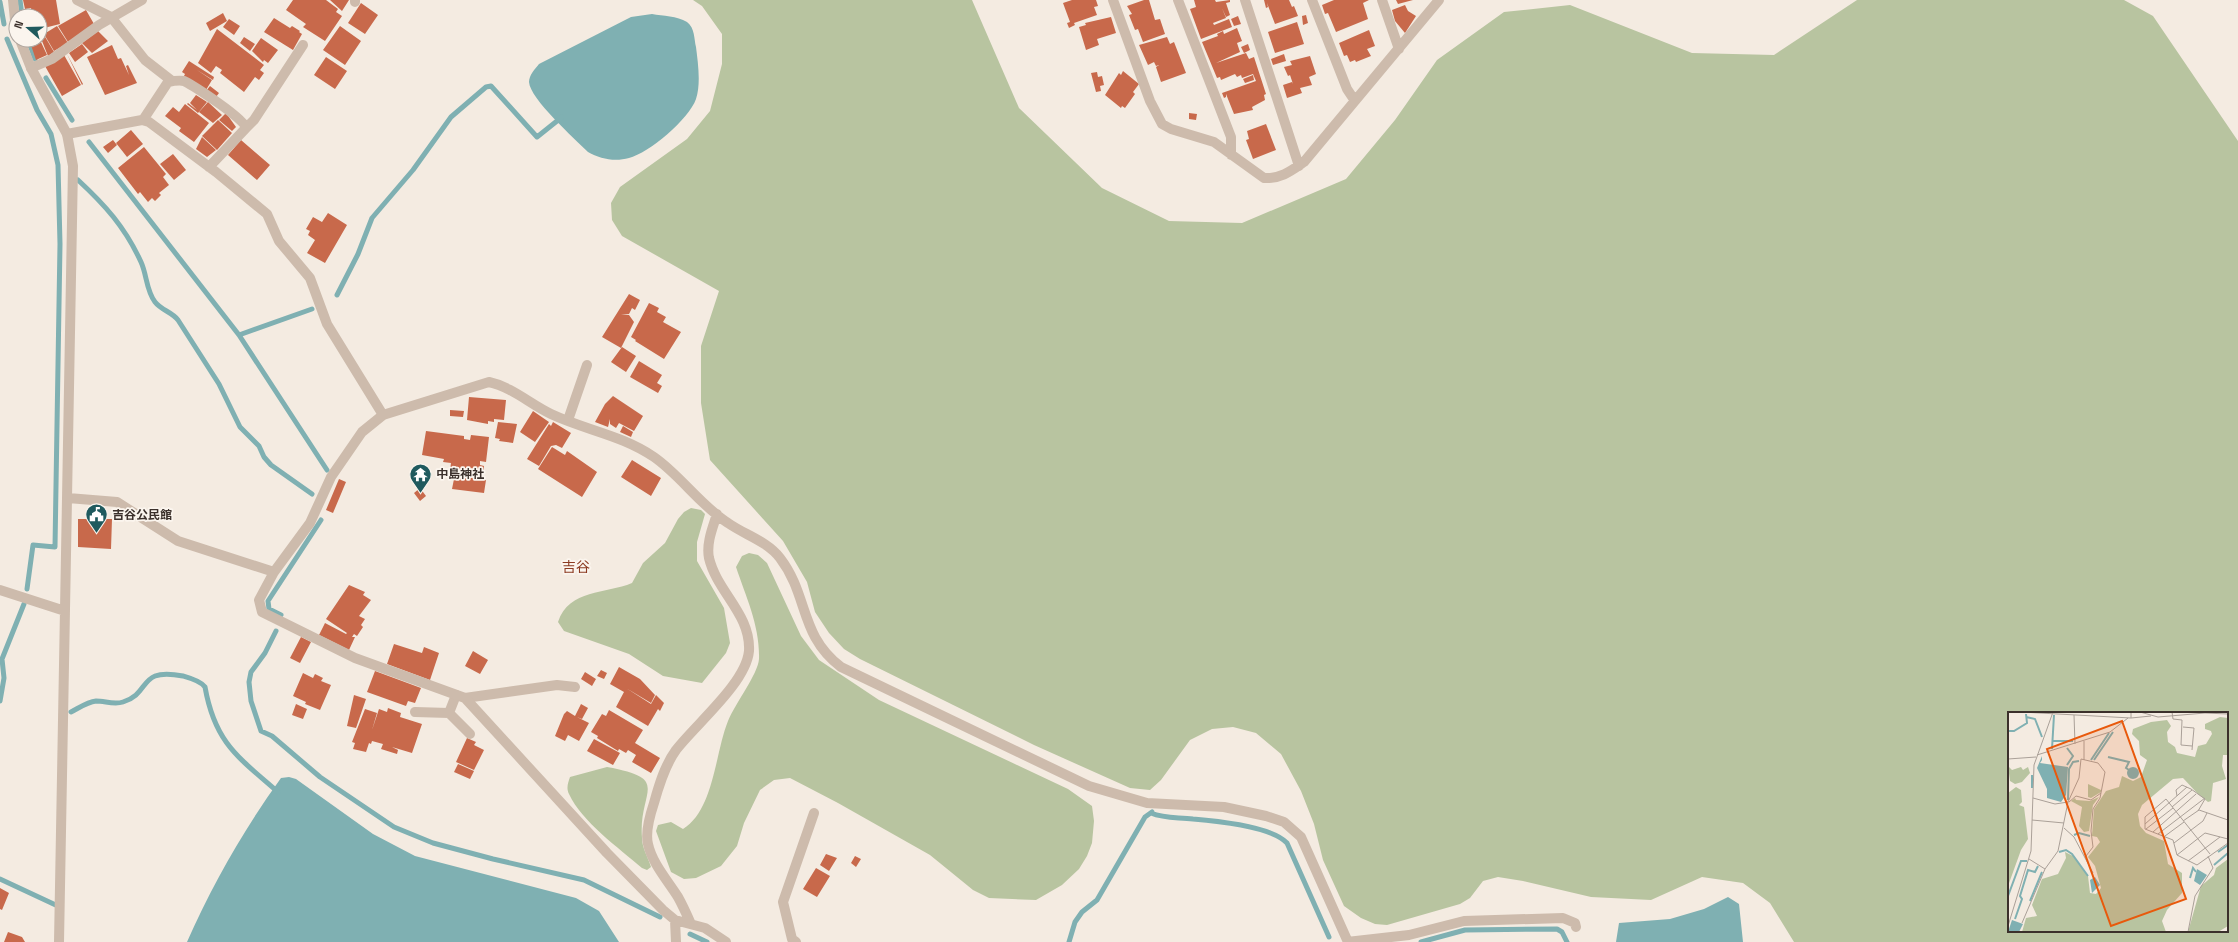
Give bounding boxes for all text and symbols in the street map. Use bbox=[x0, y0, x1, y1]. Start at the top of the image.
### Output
north arrow bbox=[8, 8, 48, 48]
text: N bbox=[11, 19, 26, 30]
temple icon: 中島神社 bbox=[407, 461, 433, 494]
place label: 中島神社 bbox=[436, 466, 484, 482]
public building icon: 吉谷公民館 bbox=[83, 502, 109, 535]
place label: 吉谷公民館 bbox=[112, 507, 172, 523]
district label: 吉谷 bbox=[562, 558, 590, 576]
inset map bbox=[2008, 712, 2228, 932]

